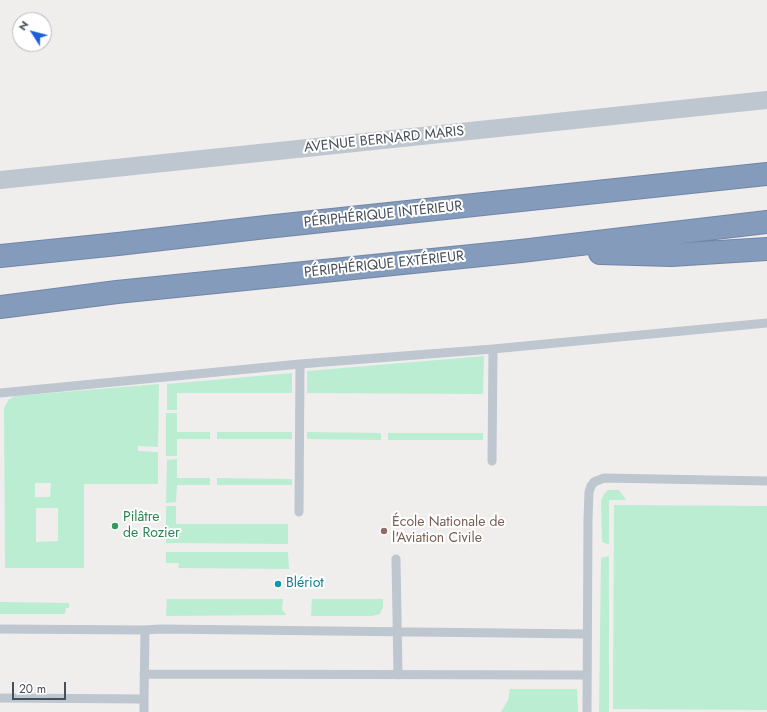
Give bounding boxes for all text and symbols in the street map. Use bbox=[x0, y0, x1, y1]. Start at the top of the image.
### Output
north arrow bbox=[12, 12, 52, 52]
text: N bbox=[14, 17, 32, 34]
street label: AVENUE BERNARD MARIS bbox=[303, 123, 465, 157]
street label: PÉRIPHÉRIQUE INTÉRIEUR bbox=[303, 198, 463, 232]
street label: PÉRIPHÉRIQUE EXTÉRIEUR bbox=[303, 248, 465, 282]
place label: Pilâtre de Rozier bbox=[123, 510, 180, 542]
place label: École Nationale de l'Aviation Civile bbox=[392, 515, 505, 548]
marker: Pilâtre de Rozier bbox=[110, 521, 120, 531]
marker: École Nationale de l'Aviation Civile bbox=[379, 526, 389, 536]
place label: Blériot bbox=[286, 576, 324, 592]
marker: Blériot bbox=[273, 579, 283, 589]
scale bar bbox=[14, 674, 68, 700]
text: 20 m bbox=[19, 680, 46, 698]

